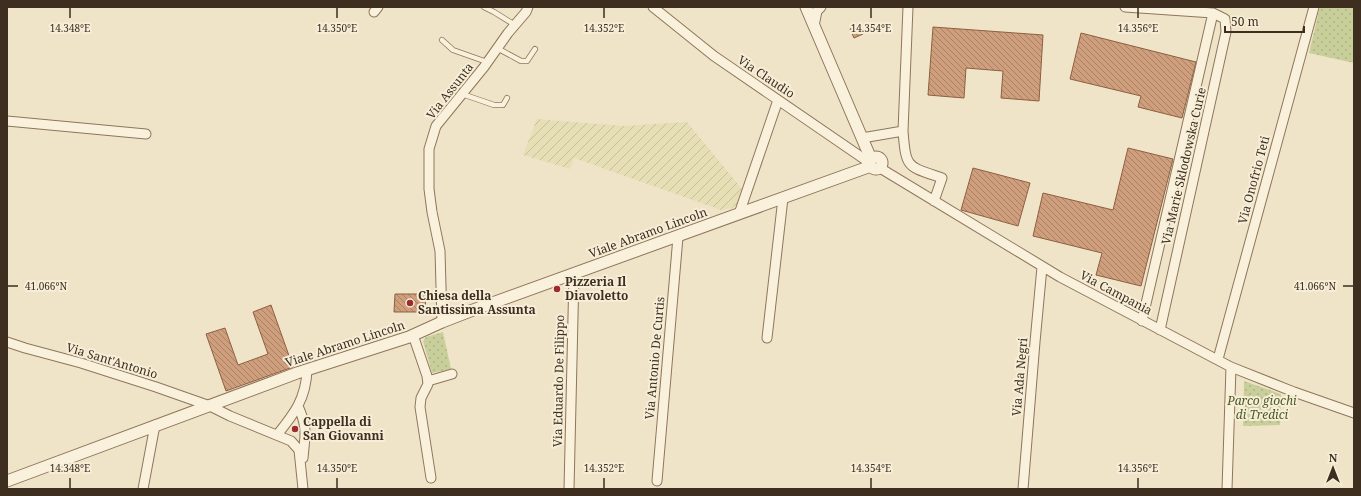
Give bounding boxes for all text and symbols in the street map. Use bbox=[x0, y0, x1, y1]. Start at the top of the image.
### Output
scale bar bbox=[1225, 8, 1304, 34]
text: 50 m bbox=[1231, 13, 1259, 30]
text: 14.348°E bbox=[50, 21, 90, 35]
text: 14.350°E bbox=[317, 21, 357, 35]
text: 14.352°E bbox=[584, 21, 624, 35]
text: 14.354°E bbox=[851, 21, 891, 35]
text: 14.356°E bbox=[1118, 21, 1158, 35]
street label: Via Claudio bbox=[734, 51, 798, 102]
street label: Via Assunta bbox=[422, 59, 477, 123]
street label: Via Marie Sklodowska Curie bbox=[1157, 86, 1210, 246]
street label: Via Onofrio Teti bbox=[1234, 134, 1273, 226]
street label: Viale Abramo Lincoln bbox=[586, 203, 710, 262]
street label: Via Campania bbox=[1077, 266, 1156, 319]
place label: Pizzeria Il Diavoletto bbox=[565, 273, 628, 304]
text: 41.066°N bbox=[25, 279, 67, 293]
text: 41.066°N bbox=[1294, 279, 1336, 293]
marker: Pizzeria Il Diavoletto bbox=[552, 284, 562, 294]
place label: Chiesa della Santissima Assunta bbox=[418, 287, 536, 318]
street label: Via Antonio De Curtis bbox=[641, 296, 668, 420]
marker: Chiesa della Santissima Assunta bbox=[405, 298, 415, 308]
street label: Via Eduardo De Filippo bbox=[549, 315, 568, 447]
street label: Viale Abramo Lincoln bbox=[283, 316, 407, 371]
street label: Via Ada Negri bbox=[1008, 337, 1031, 417]
street label: Via Sant'Antonio bbox=[64, 339, 160, 382]
park label: Parco giochi di Tredici bbox=[1226, 392, 1297, 423]
place label: Cappella di San Giovanni bbox=[303, 413, 385, 444]
marker: Cappella di San Giovanni bbox=[290, 424, 300, 434]
north arrow bbox=[1313, 448, 1353, 488]
text: N bbox=[1329, 450, 1338, 465]
text: 14.348°E bbox=[50, 461, 90, 475]
text: 14.350°E bbox=[317, 461, 357, 475]
text: 14.352°E bbox=[584, 461, 624, 475]
text: 14.354°E bbox=[851, 461, 891, 475]
text: 14.356°E bbox=[1118, 461, 1158, 475]

